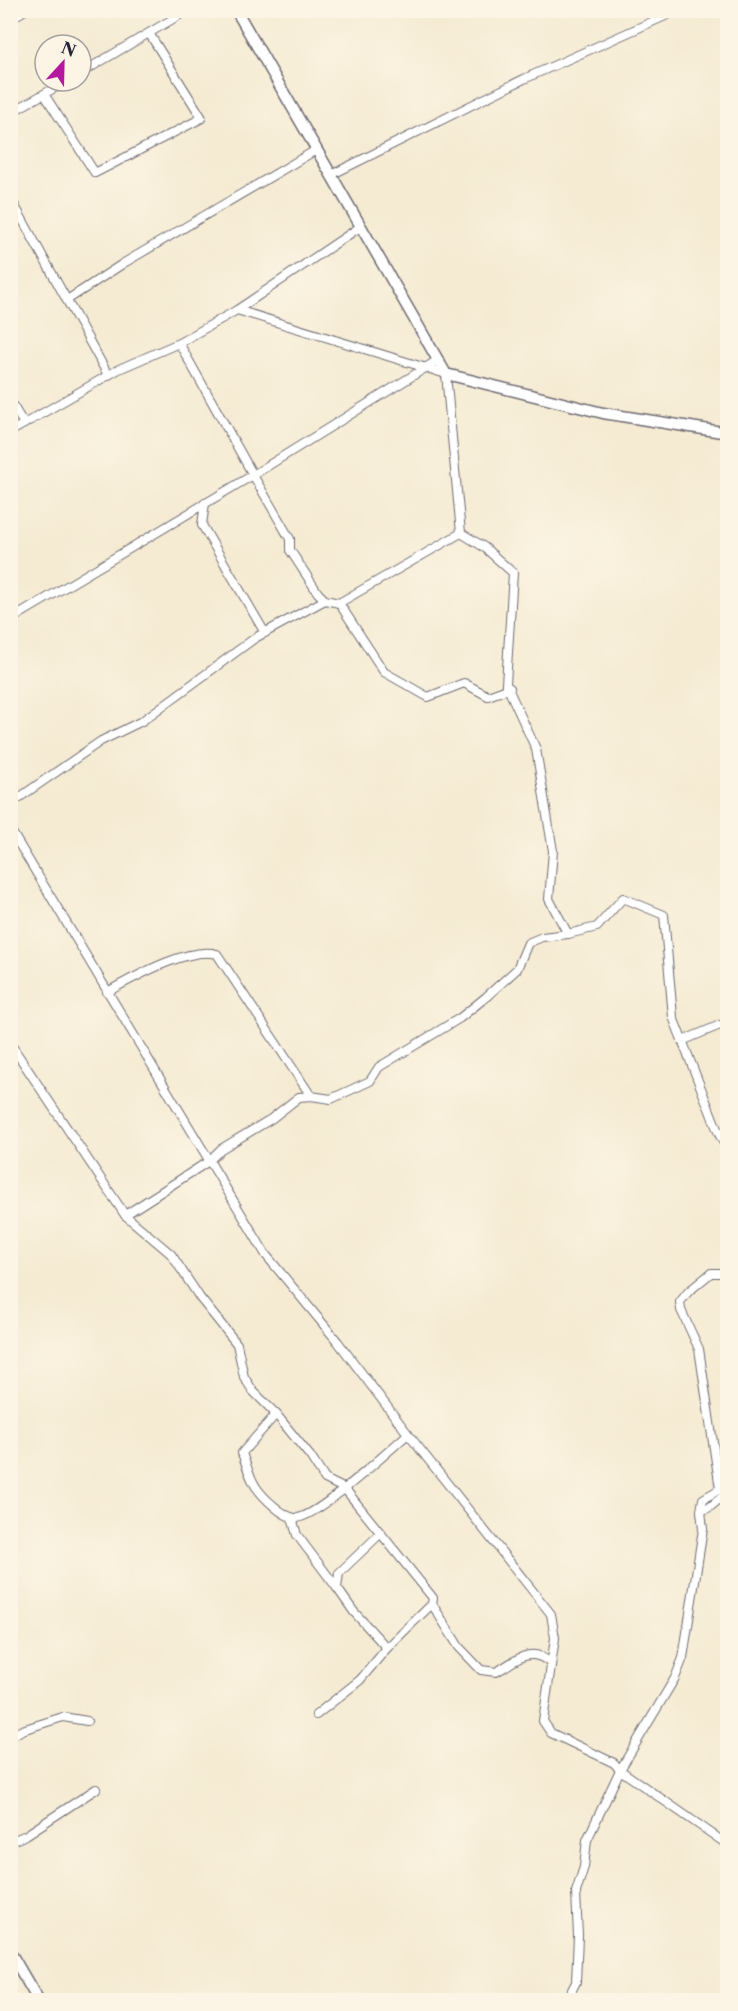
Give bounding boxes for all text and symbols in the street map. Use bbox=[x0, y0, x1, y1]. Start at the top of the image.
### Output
north arrow bbox=[33, 33, 93, 93]
text: N bbox=[58, 37, 79, 61]

